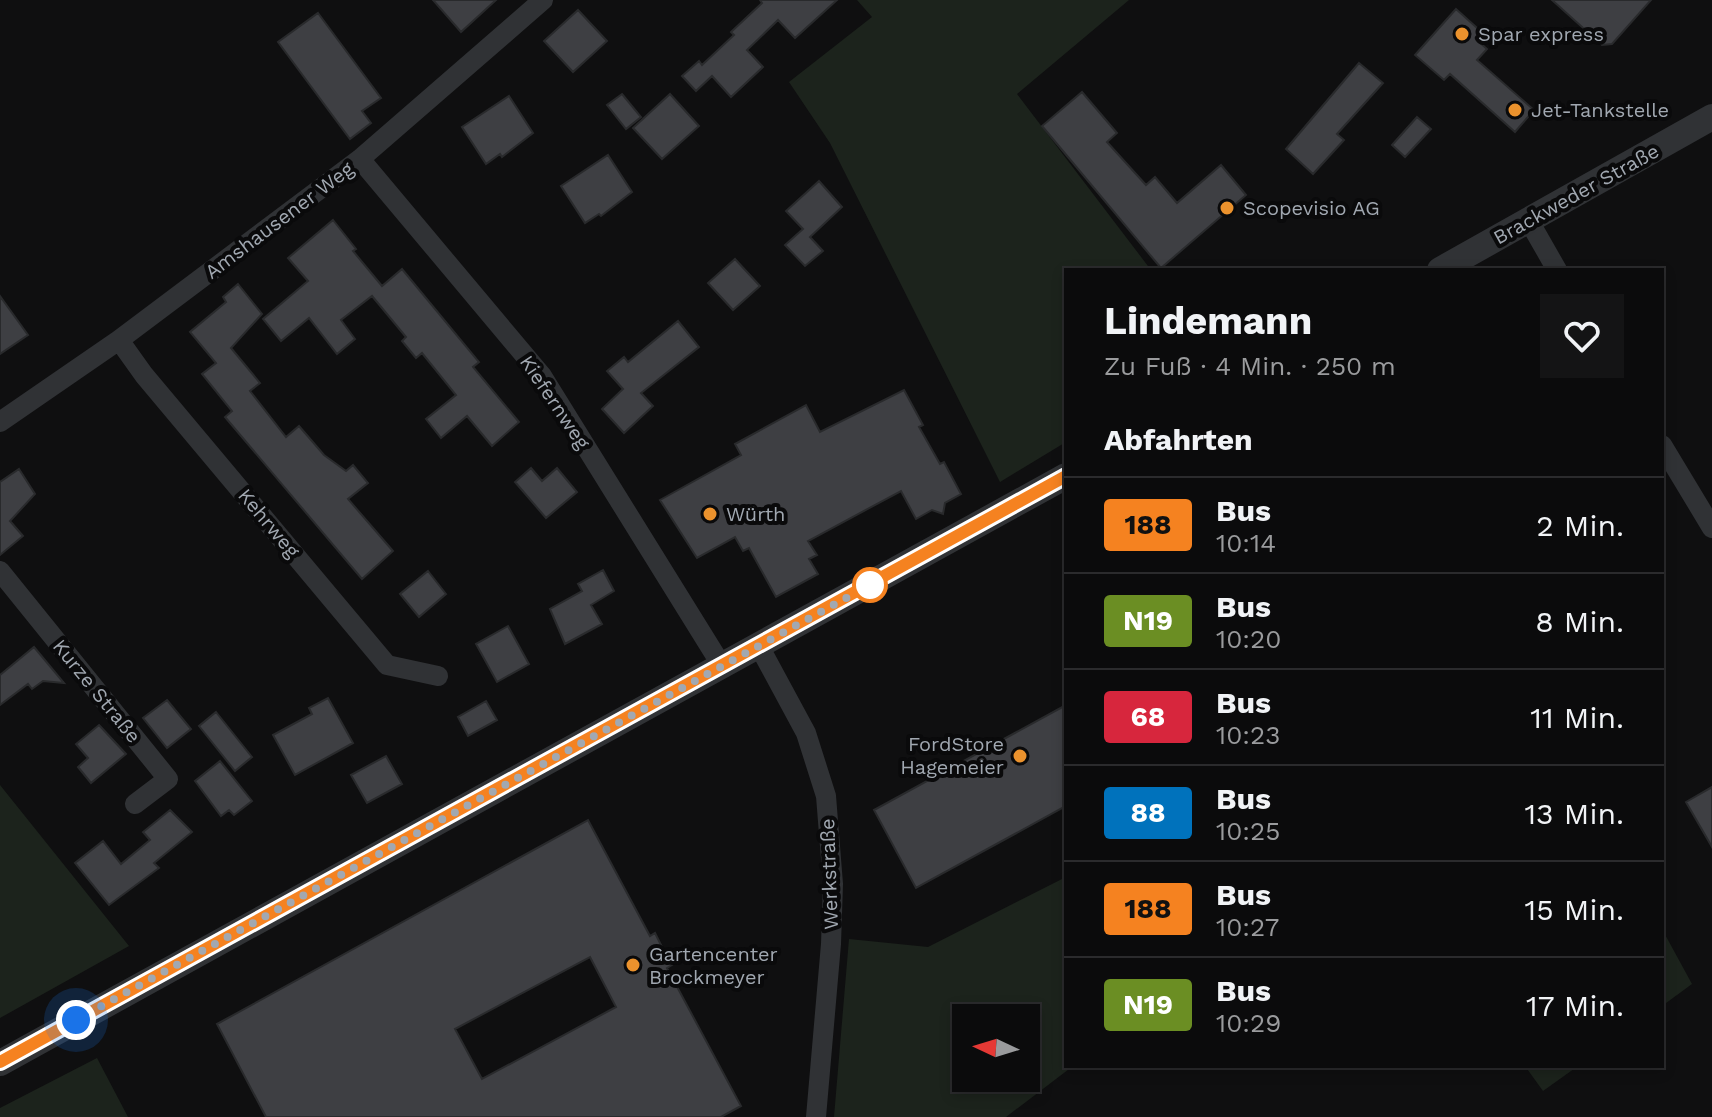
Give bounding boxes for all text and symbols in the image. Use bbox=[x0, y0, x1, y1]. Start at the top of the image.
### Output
place label: Spar express bbox=[1478, 22, 1604, 46]
marker: Spar express bbox=[1453, 25, 1471, 43]
place label: Jet-Tankstelle bbox=[1531, 98, 1669, 122]
marker: Jet-Tankstelle bbox=[1506, 101, 1524, 119]
street label: Brackweder Straße bbox=[1489, 139, 1663, 249]
street label: Amshausener Weg bbox=[200, 156, 358, 284]
place label: Scopevisio AG bbox=[1243, 196, 1380, 220]
marker: Scopevisio AG bbox=[1218, 199, 1236, 217]
button: heart bbox=[1540, 294, 1624, 378]
text: Lindemann bbox=[1104, 299, 1312, 343]
street label: Kiefernweg bbox=[515, 351, 595, 454]
text: Zu Fuß · 4 Min. · 250 m bbox=[1104, 351, 1396, 381]
text: Abfahrten bbox=[1104, 422, 1253, 457]
street label: Kehrweg bbox=[233, 484, 305, 563]
text: Bus bbox=[1216, 493, 1271, 528]
place label: Würth bbox=[726, 502, 786, 526]
marker: Würth bbox=[701, 505, 719, 523]
text: 188 bbox=[1124, 508, 1172, 541]
text: 2 Min. bbox=[1536, 508, 1624, 543]
text: 10:14 bbox=[1216, 528, 1276, 558]
unlabelled marker bbox=[853, 568, 887, 602]
text: Bus bbox=[1216, 589, 1271, 624]
text: N19 bbox=[1123, 604, 1173, 637]
text: 8 Min. bbox=[1535, 604, 1624, 639]
text: 10:20 bbox=[1216, 624, 1281, 654]
street label: Kurze Straße bbox=[48, 634, 146, 748]
text: Bus bbox=[1216, 685, 1271, 720]
text: 68 bbox=[1131, 700, 1165, 733]
text: 11 Min. bbox=[1530, 700, 1624, 735]
text: 10:23 bbox=[1216, 720, 1280, 750]
place label: FordStore Hagemeier bbox=[900, 732, 1004, 779]
marker: FordStore Hagemeier bbox=[1011, 747, 1029, 765]
text: Bus bbox=[1216, 781, 1271, 816]
text: 88 bbox=[1130, 796, 1166, 829]
text: 13 Min. bbox=[1524, 796, 1624, 831]
text: 10:25 bbox=[1216, 816, 1280, 846]
street label: Werkstraße bbox=[815, 818, 843, 930]
text: Bus bbox=[1216, 877, 1271, 912]
text: 188 bbox=[1124, 892, 1172, 925]
text: 15 Min. bbox=[1524, 892, 1624, 927]
text: 10:27 bbox=[1216, 912, 1279, 942]
place label: Gartencenter Brockmeyer bbox=[649, 942, 778, 989]
marker: Gartencenter Brockmeyer bbox=[624, 956, 642, 974]
text: Bus bbox=[1216, 973, 1271, 1008]
text: N19 bbox=[1123, 988, 1173, 1021]
text: 17 Min. bbox=[1526, 988, 1624, 1023]
your location bbox=[56, 1000, 96, 1040]
north arrow bbox=[952, 1004, 1040, 1092]
map controls bbox=[952, 1004, 1040, 1092]
text: 10:29 bbox=[1216, 1008, 1281, 1038]

